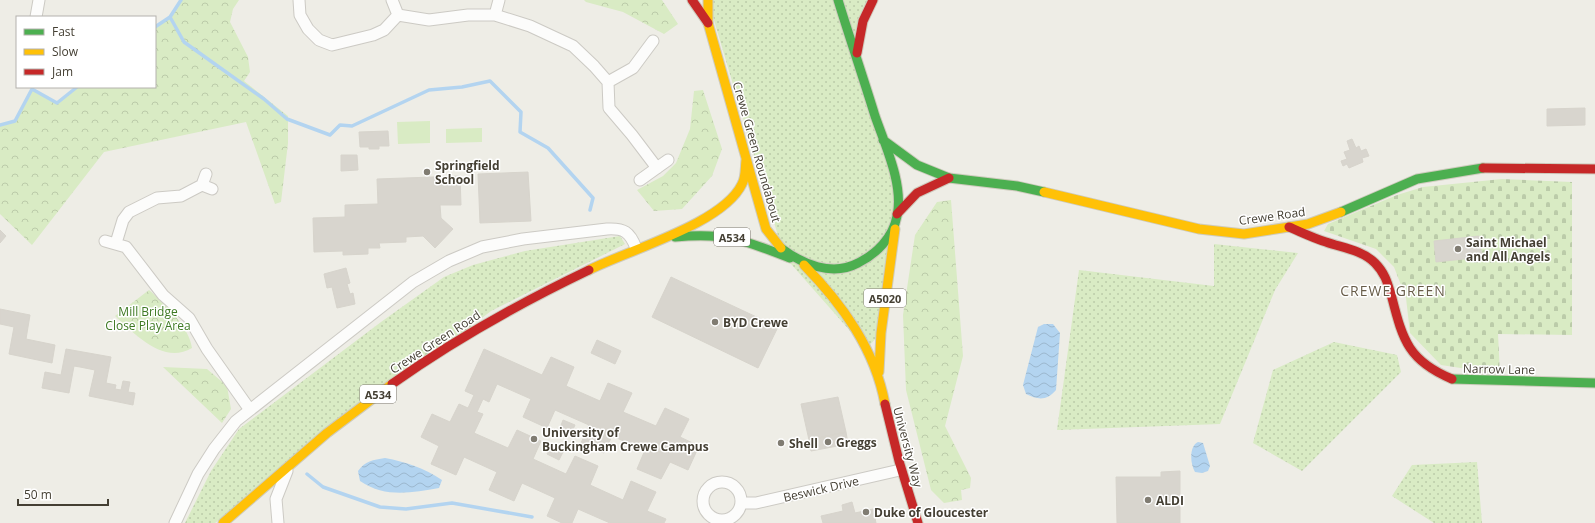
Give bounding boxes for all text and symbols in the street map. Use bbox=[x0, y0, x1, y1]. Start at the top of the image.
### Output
legend bbox=[16, 16, 156, 88]
text: Fast bbox=[52, 23, 75, 40]
text: Slow bbox=[52, 43, 79, 60]
text: Jam bbox=[51, 63, 73, 80]
street label: Crewe Green Roundabout bbox=[729, 80, 785, 224]
place label: Springfield School bbox=[435, 157, 500, 188]
marker: Springfield School bbox=[422, 167, 432, 177]
street label: Crewe Road bbox=[1238, 203, 1306, 229]
road number: A534 bbox=[714, 228, 750, 246]
place label: Saint Michael and All Angels bbox=[1466, 234, 1550, 265]
marker: Saint Michael and All Angels bbox=[1453, 244, 1463, 254]
district label: CREWE GREEN bbox=[1340, 281, 1446, 300]
road number: A5020 bbox=[864, 289, 906, 307]
park label: Mill Bridge Close Play Area bbox=[105, 303, 191, 334]
street label: Crewe Green Road bbox=[387, 306, 483, 378]
place label: BYD Crewe bbox=[723, 314, 788, 331]
marker: BYD Crewe bbox=[710, 317, 720, 327]
street label: Narrow Lane bbox=[1463, 360, 1535, 378]
road number: A534 bbox=[360, 385, 396, 403]
street label: University Way bbox=[889, 405, 927, 490]
place label: University of Buckingham Crewe Campus bbox=[542, 424, 709, 455]
marker: University of Buckingham Crewe Campus bbox=[529, 434, 539, 444]
place label: Greggs bbox=[836, 434, 877, 451]
place label: Shell bbox=[789, 435, 818, 452]
marker: Greggs bbox=[823, 437, 833, 447]
marker: Shell bbox=[776, 438, 786, 448]
street label: Beswick Drive bbox=[782, 472, 861, 506]
scale bar bbox=[18, 481, 108, 507]
text: 50 m bbox=[24, 486, 52, 503]
place label: ALDI bbox=[1156, 492, 1184, 509]
marker: ALDI bbox=[1143, 495, 1153, 505]
place label: Duke of Gloucester bbox=[874, 504, 989, 521]
marker: Duke of Gloucester bbox=[861, 507, 871, 517]

